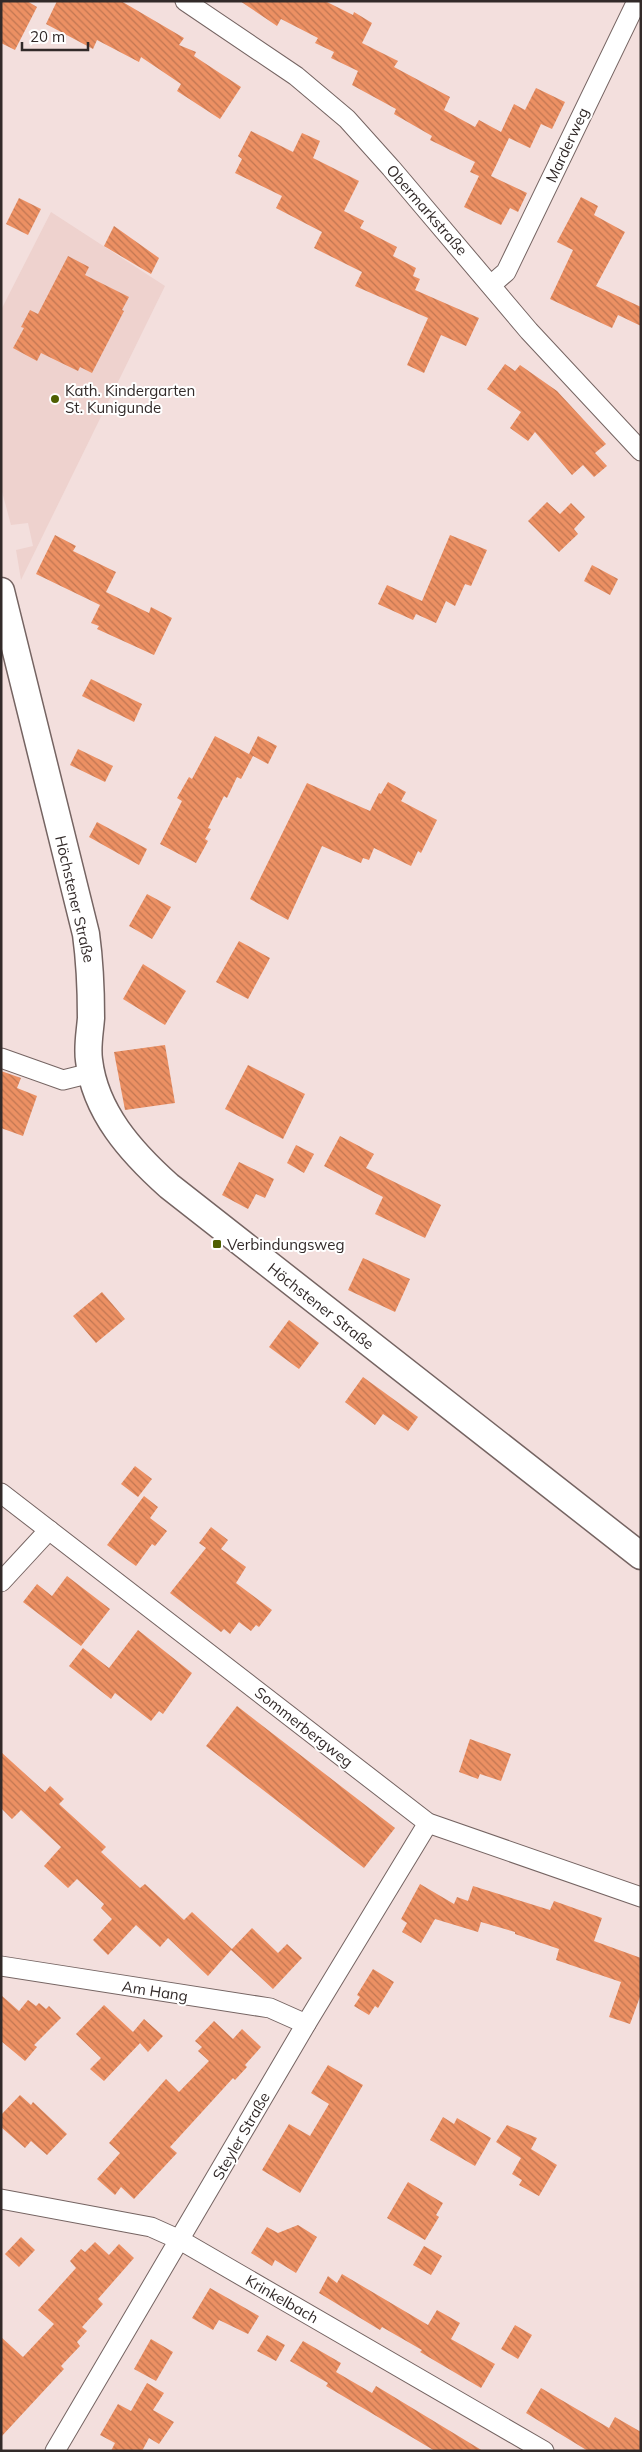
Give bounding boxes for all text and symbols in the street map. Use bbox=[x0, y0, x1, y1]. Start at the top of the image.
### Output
scale bar bbox=[22, 20, 89, 52]
text: 20 m bbox=[30, 27, 65, 46]
street label: Marderweg bbox=[541, 105, 593, 185]
street label: Obermarkstraße bbox=[382, 161, 472, 259]
place label: Kath. Kindergarten St. Kunigunde bbox=[65, 381, 195, 417]
marker: Kath. Kindergarten St. Kunigunde bbox=[49, 393, 61, 405]
street label: Höchstener Straße bbox=[51, 834, 99, 964]
place label: Verbindungsweg bbox=[227, 1235, 344, 1254]
marker: Verbindungsweg bbox=[211, 1238, 223, 1250]
street label: Höchstener Straße bbox=[264, 1259, 378, 1353]
street label: Sommerbergweg bbox=[251, 1683, 357, 1771]
street label: Am Hang bbox=[121, 1976, 189, 2006]
street label: Steyler Straße bbox=[208, 2089, 274, 2183]
street label: Krinkelbach bbox=[242, 2271, 322, 2327]

